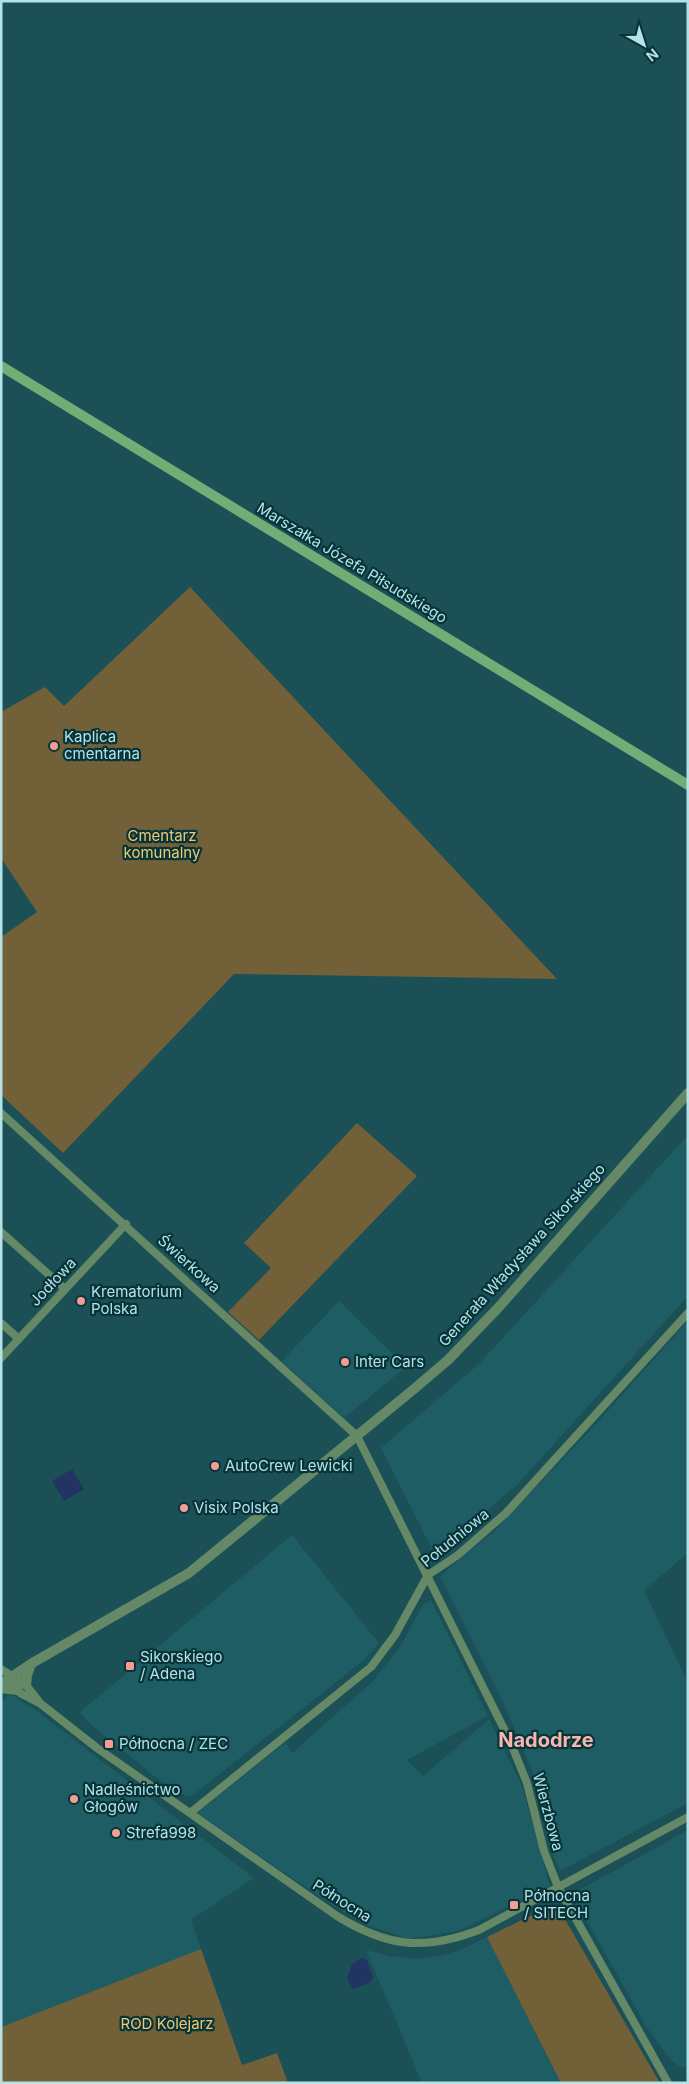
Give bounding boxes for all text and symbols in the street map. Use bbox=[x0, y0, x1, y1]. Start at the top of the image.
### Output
north arrow bbox=[619, 20, 669, 70]
text: N bbox=[643, 46, 662, 65]
street label: Marszałka Józefa Piłsudskiego bbox=[254, 498, 451, 627]
place label: Kaplica cmentarna bbox=[64, 727, 140, 763]
marker: Kaplica cmentarna bbox=[48, 740, 60, 752]
park label: Cmentarz komunalny bbox=[124, 826, 201, 862]
street label: Generała Władysława Sikorskiego bbox=[434, 1159, 609, 1350]
street label: Świerkowa bbox=[154, 1231, 224, 1297]
street label: Jodłowa bbox=[25, 1253, 80, 1310]
place label: Krematorium Polska bbox=[91, 1282, 182, 1318]
marker: Krematorium Polska bbox=[75, 1295, 87, 1307]
place label: Inter Cars bbox=[355, 1352, 424, 1371]
marker: Inter Cars bbox=[339, 1356, 351, 1368]
place label: AutoCrew Lewicki bbox=[225, 1456, 353, 1475]
marker: AutoCrew Lewicki bbox=[209, 1460, 221, 1472]
place label: Visix Polska bbox=[194, 1498, 279, 1517]
marker: Visix Polska bbox=[178, 1502, 190, 1514]
street label: Południowa bbox=[417, 1504, 493, 1571]
place label: Sikorskiego / Adena bbox=[140, 1647, 223, 1683]
marker: Sikorskiego / Adena bbox=[124, 1660, 136, 1672]
district label: Nadodrze bbox=[498, 1728, 594, 1752]
place label: Północna / ZEC bbox=[119, 1734, 228, 1753]
marker: Północna / ZEC bbox=[103, 1738, 115, 1750]
street label: Wierzbowa bbox=[529, 1771, 568, 1853]
place label: Nadleśnictwo Głogów bbox=[84, 1780, 180, 1816]
marker: Nadleśnictwo Głogów bbox=[68, 1793, 80, 1805]
place label: Strefa998 bbox=[126, 1823, 196, 1842]
marker: Strefa998 bbox=[110, 1827, 122, 1839]
street label: Północna bbox=[309, 1875, 375, 1926]
place label: Północna / SITECH bbox=[524, 1886, 590, 1922]
marker: Północna / SITECH bbox=[508, 1899, 520, 1911]
park label: ROD Kolejarz bbox=[120, 2014, 214, 2033]

